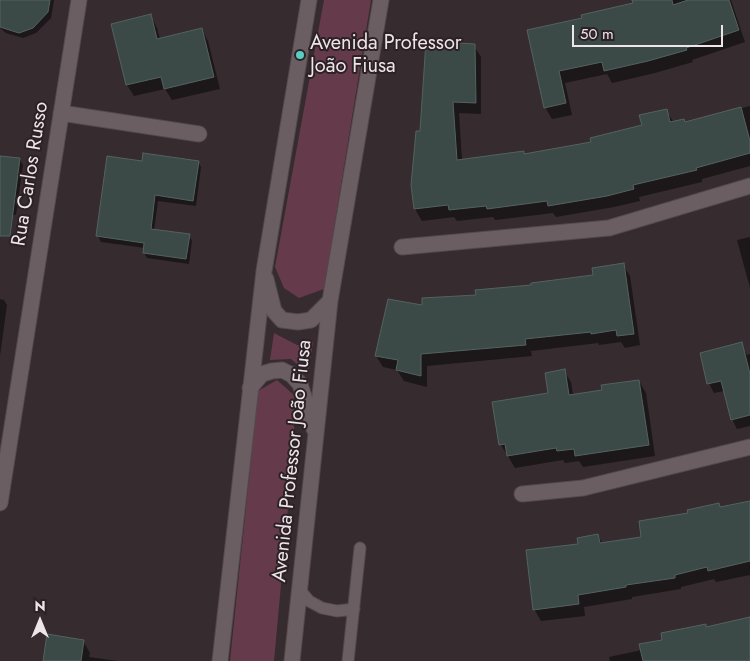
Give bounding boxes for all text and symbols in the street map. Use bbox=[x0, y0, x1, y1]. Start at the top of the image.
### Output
scale bar bbox=[575, 15, 726, 47]
text: 50 m bbox=[580, 23, 614, 45]
place label: Avenida Professor João Fiusa bbox=[310, 32, 462, 79]
marker: Avenida Professor João Fiusa bbox=[294, 49, 306, 61]
street label: Rua Carlos Russo bbox=[8, 100, 54, 248]
street label: Avenida Professor João Fiusa bbox=[268, 339, 318, 583]
north arrow bbox=[15, 596, 65, 646]
text: N bbox=[34, 596, 46, 616]

